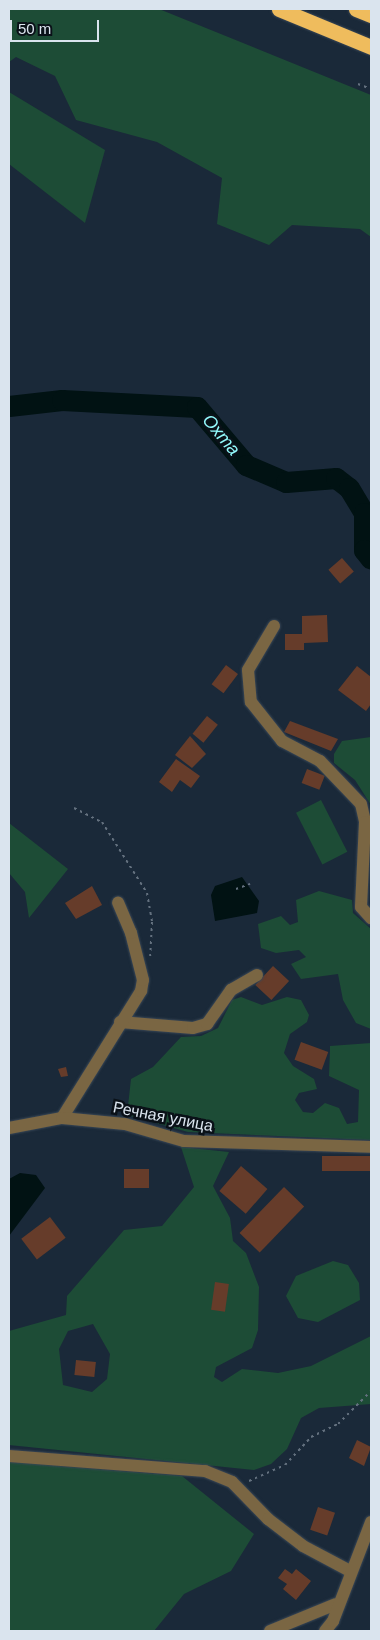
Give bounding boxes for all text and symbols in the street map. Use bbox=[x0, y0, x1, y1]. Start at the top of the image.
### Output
scale bar bbox=[12, 10, 101, 42]
text: 50 m bbox=[18, 20, 51, 37]
water label: Охта bbox=[197, 410, 245, 460]
street label: Речная улица bbox=[111, 1098, 215, 1136]

